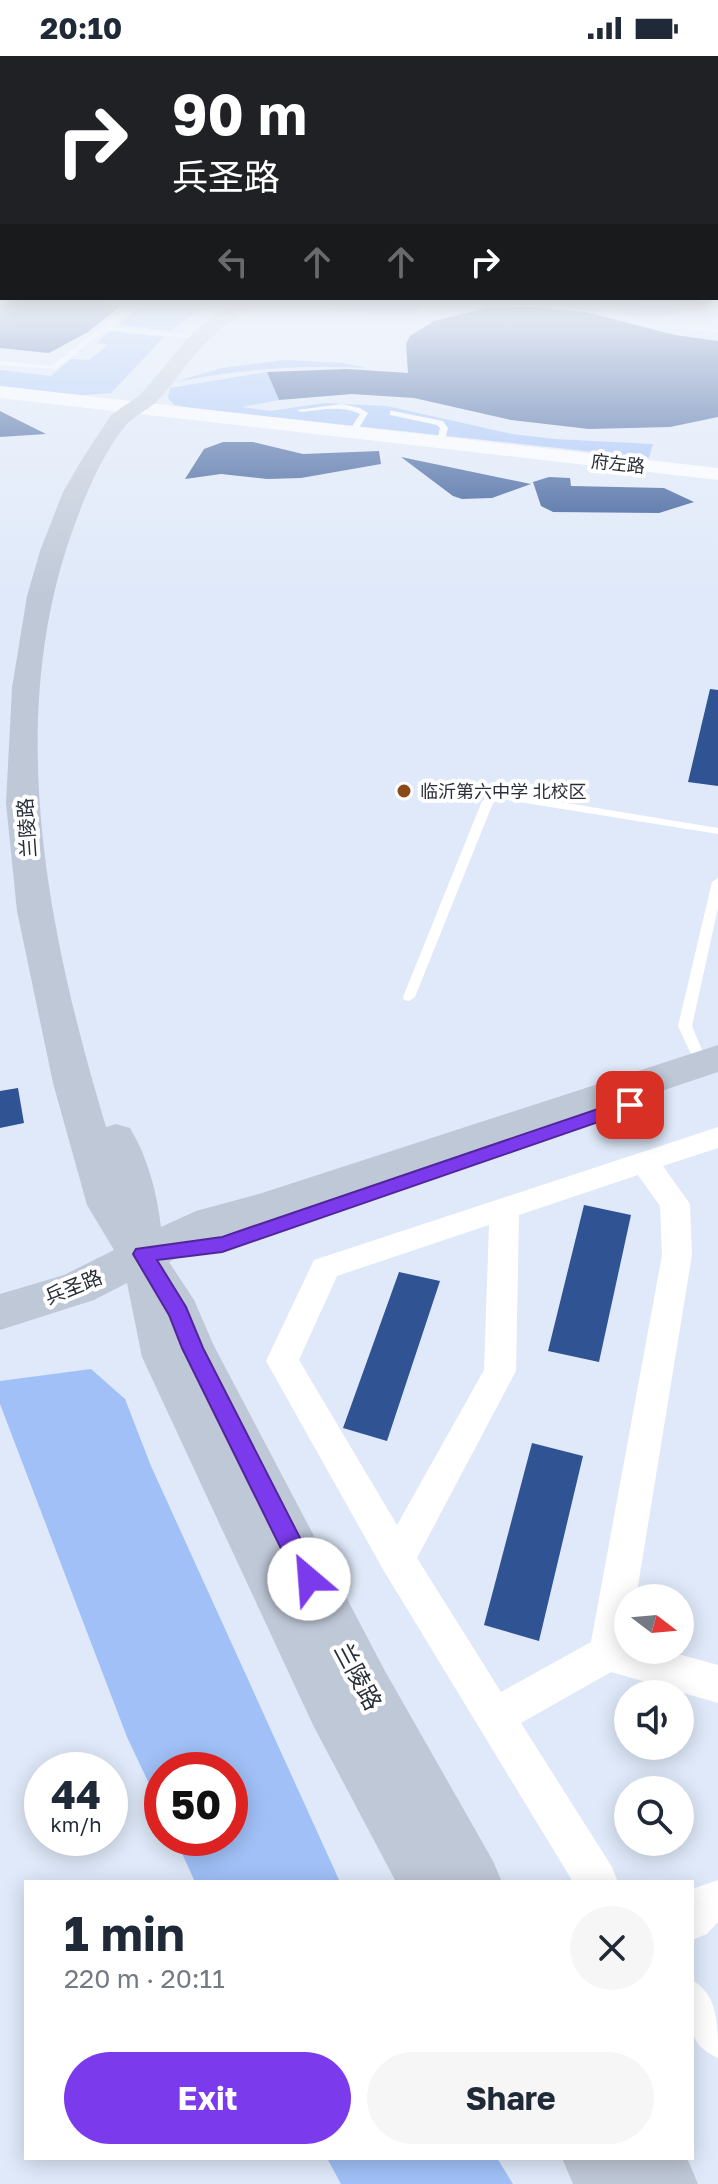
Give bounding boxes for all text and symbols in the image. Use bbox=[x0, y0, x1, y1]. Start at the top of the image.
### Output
text: 20:10 bbox=[40, 10, 122, 46]
text: 90 m bbox=[172, 80, 307, 147]
icon: right bbox=[40, 88, 144, 192]
text: 兵圣路 bbox=[172, 155, 280, 198]
icon: left bbox=[211, 240, 255, 284]
icon: ahead bbox=[295, 240, 339, 284]
icon: ahead bbox=[379, 240, 423, 284]
icon: right bbox=[463, 240, 507, 284]
street label: 府左路 bbox=[590, 449, 646, 477]
place label: 临沂第六中学 北校区 bbox=[420, 780, 587, 802]
marker: 临沂第六中学 北校区 bbox=[395, 782, 413, 800]
street label: 兰陵路 bbox=[12, 797, 40, 859]
pin bbox=[596, 1071, 664, 1139]
icon: arrive bbox=[608, 1083, 652, 1127]
street label: 兵圣路 bbox=[41, 1264, 105, 1308]
position arrow bbox=[267, 1537, 351, 1621]
north arrow bbox=[614, 1584, 694, 1664]
map controls bbox=[614, 1584, 694, 1856]
street label: 兰陵路 bbox=[329, 1637, 389, 1715]
button: sound bbox=[614, 1680, 694, 1760]
speed limit sign: 50 bbox=[144, 1752, 248, 1856]
text: 44 bbox=[51, 1770, 101, 1818]
button: search bbox=[614, 1776, 694, 1856]
text: km/h bbox=[51, 1812, 101, 1836]
text: 1 min bbox=[64, 1904, 185, 1962]
button: close bbox=[570, 1906, 654, 1990]
text: 220 m · 20:11 bbox=[64, 1963, 225, 1994]
button: Exit bbox=[64, 2052, 351, 2144]
button: Share bbox=[367, 2052, 654, 2144]

